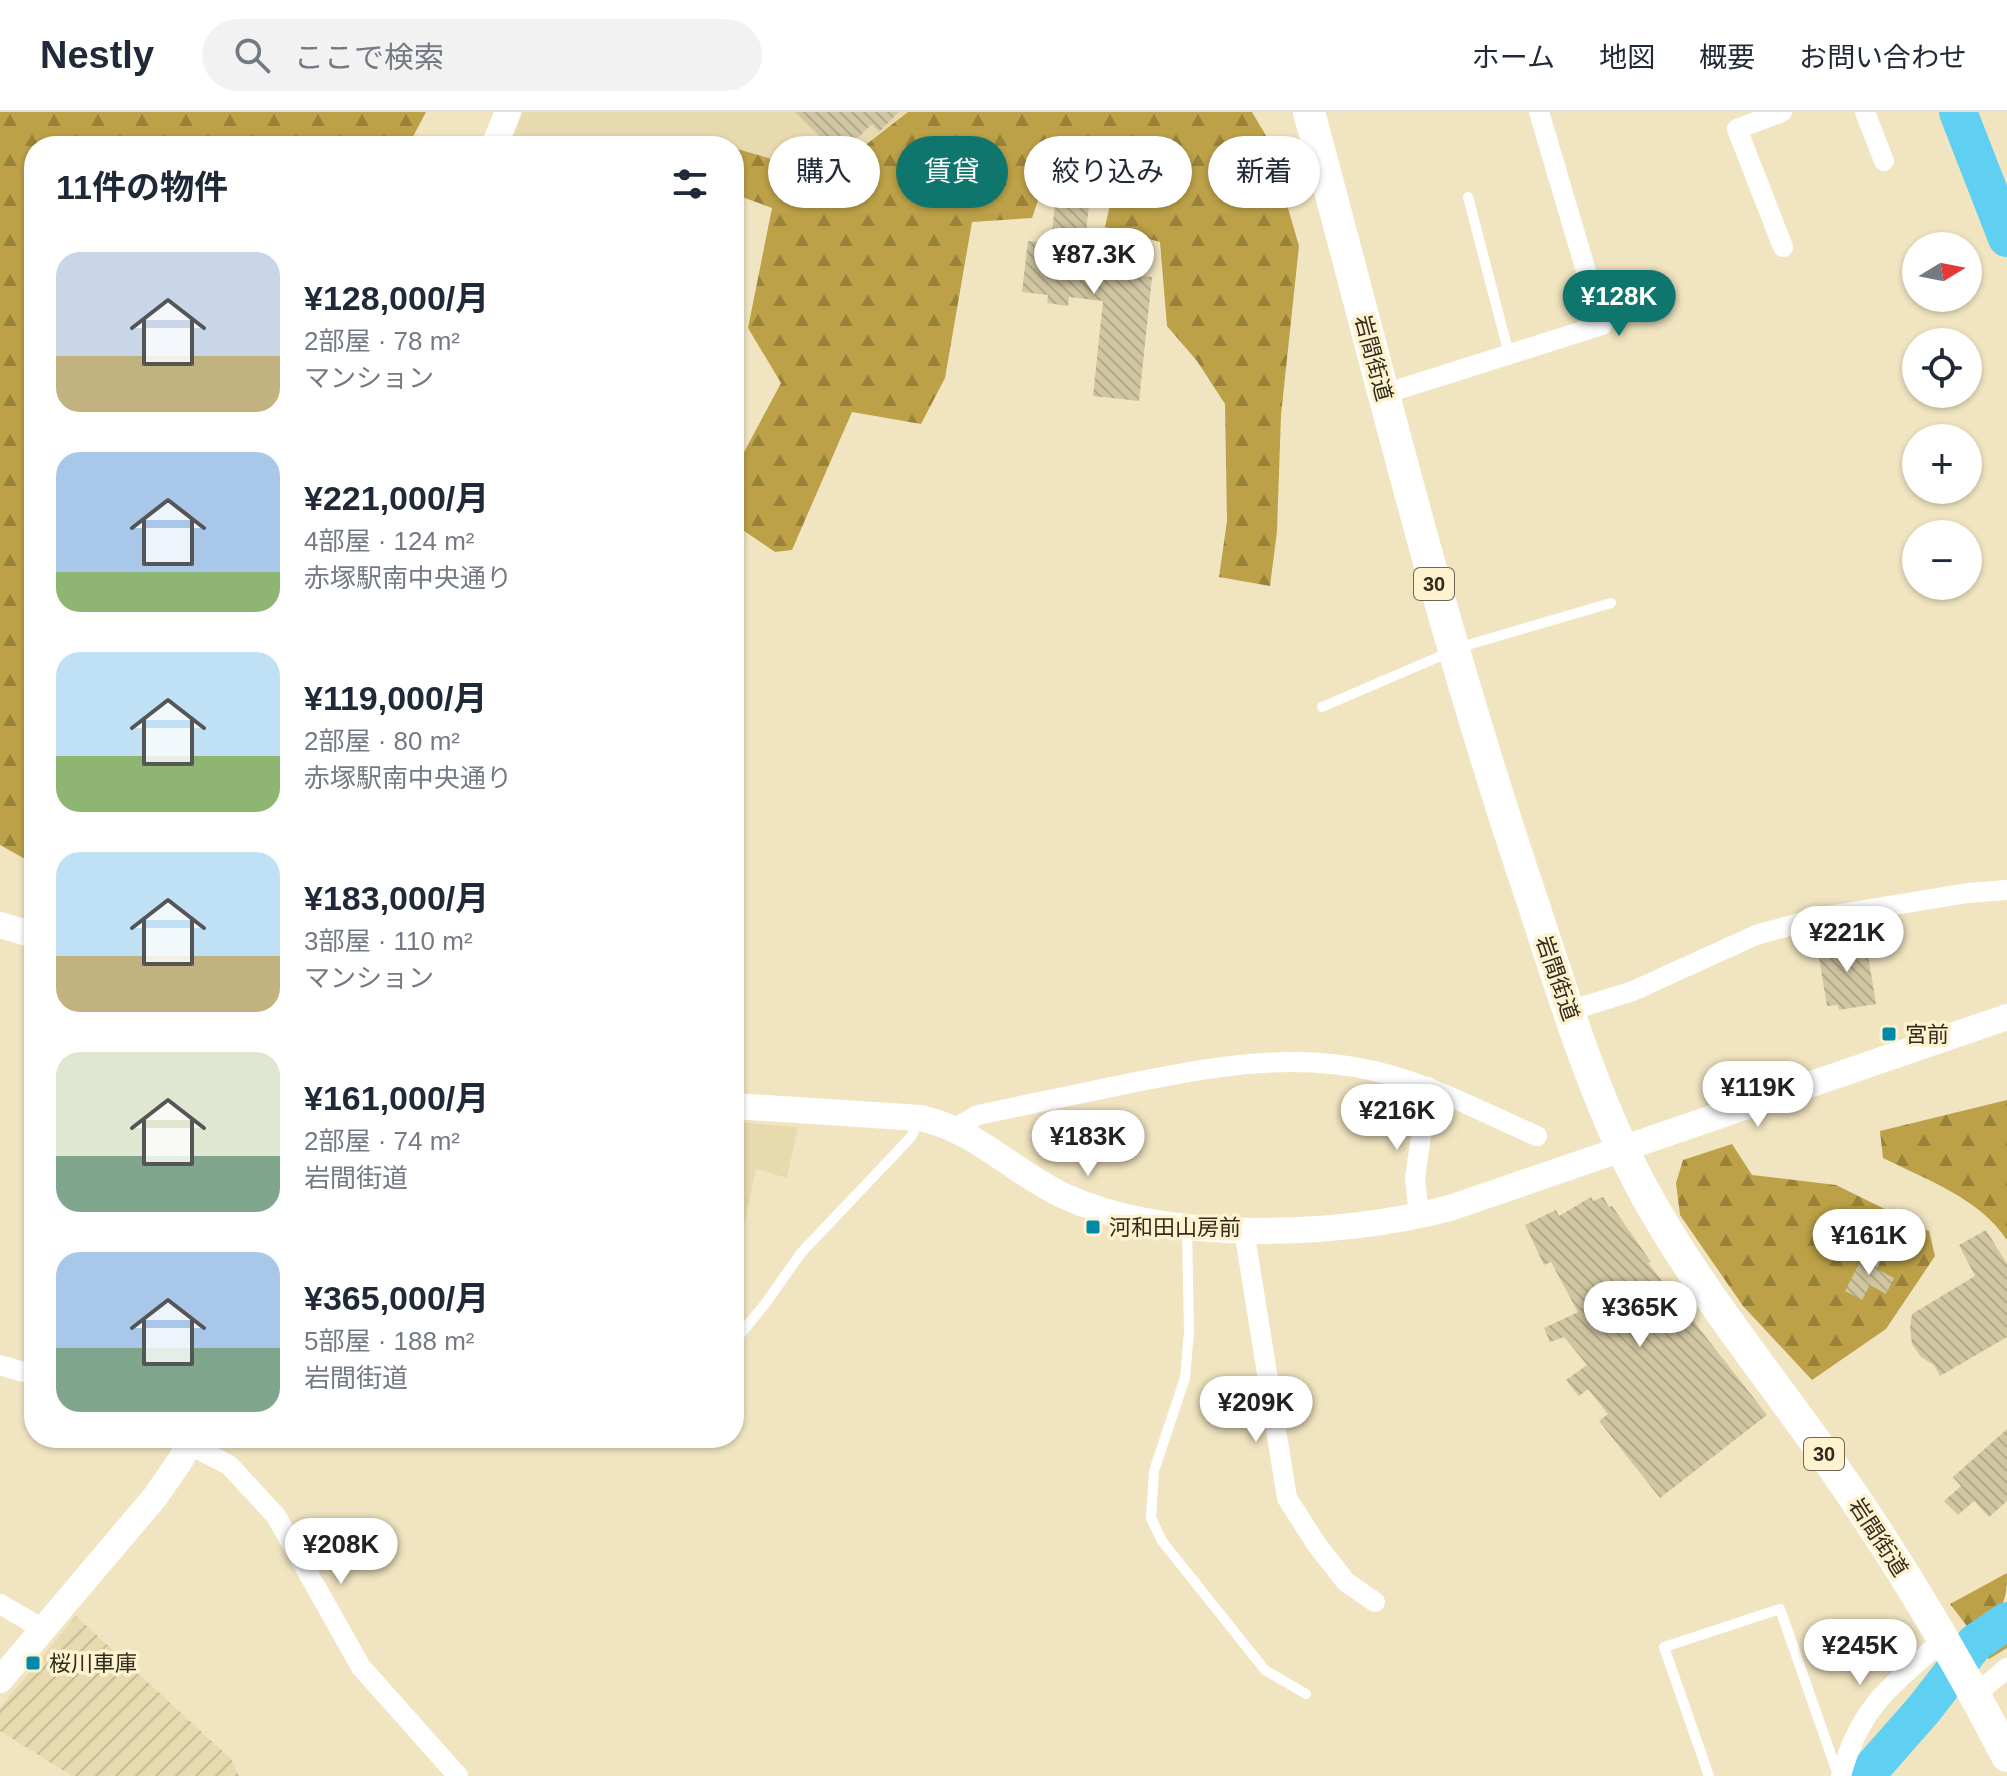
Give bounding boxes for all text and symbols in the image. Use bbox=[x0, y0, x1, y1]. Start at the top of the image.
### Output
search box bbox=[202, 19, 762, 91]
icon: search bbox=[230, 33, 274, 77]
text: Nestly bbox=[40, 34, 154, 76]
text: ここで検索 bbox=[294, 41, 444, 74]
text: ホーム bbox=[1472, 42, 1555, 73]
text: 地図 bbox=[1599, 42, 1655, 73]
text: 概要 bbox=[1699, 42, 1755, 73]
text: お問い合わせ bbox=[1799, 42, 1967, 73]
chip: 購入 bbox=[768, 136, 880, 208]
chip: 賃貸 bbox=[896, 136, 1008, 208]
chip: 絞り込み bbox=[1024, 136, 1192, 208]
chip: 新着 bbox=[1208, 136, 1320, 208]
icon: filters bbox=[668, 162, 712, 206]
text: 11件の物件 bbox=[56, 168, 228, 206]
pin: ¥87.3K bbox=[1029, 228, 1159, 296]
north arrow bbox=[1902, 232, 1982, 312]
map controls bbox=[1902, 232, 1982, 600]
text: ¥87.3K bbox=[1052, 239, 1136, 269]
pin: ¥128K bbox=[1563, 270, 1675, 338]
text: ¥128,000/月 bbox=[304, 279, 489, 317]
text: ¥128K bbox=[1581, 281, 1657, 311]
icon: home bbox=[120, 284, 216, 380]
street label: 岩間街道 bbox=[1350, 312, 1397, 404]
text: 2部屋 · 78 m² bbox=[304, 326, 460, 356]
button: locate bbox=[1902, 328, 1982, 408]
text: マンション bbox=[304, 363, 434, 393]
button: + bbox=[1902, 424, 1982, 504]
text: ¥221,000/月 bbox=[304, 479, 489, 517]
icon: home bbox=[120, 484, 216, 580]
button: − bbox=[1902, 520, 1982, 600]
text: 4部屋 · 124 m² bbox=[304, 526, 475, 556]
text: 赤塚駅南中央通り bbox=[304, 563, 512, 593]
road number: 30 bbox=[1414, 568, 1454, 600]
text: ¥119,000/月 bbox=[304, 679, 487, 717]
icon: home bbox=[120, 684, 216, 780]
text: 2部屋 · 80 m² bbox=[304, 726, 460, 756]
text: 赤塚駅南中央通り bbox=[304, 763, 512, 793]
text: ¥183,000/月 bbox=[304, 879, 489, 917]
icon: home bbox=[120, 884, 216, 980]
pin: ¥221K bbox=[1791, 906, 1903, 974]
text: ¥221K bbox=[1809, 917, 1885, 947]
text: 3部屋 · 110 m² bbox=[304, 926, 473, 956]
street label: 岩間街道 bbox=[1531, 932, 1584, 1024]
text: マンション bbox=[304, 963, 434, 993]
place label: 宮前 bbox=[1905, 1022, 1949, 1047]
marker: 宮前 bbox=[1880, 1025, 1898, 1043]
pin: ¥119K bbox=[1702, 1061, 1814, 1129]
text: ¥119K bbox=[1720, 1072, 1796, 1102]
text: ¥161,000/月 bbox=[304, 1079, 489, 1117]
icon: home bbox=[120, 1084, 216, 1180]
pin: ¥216K bbox=[1341, 1084, 1453, 1152]
text: ¥216K bbox=[1359, 1095, 1435, 1125]
pin: ¥183K bbox=[1032, 1110, 1144, 1178]
text: ¥183K bbox=[1050, 1121, 1126, 1151]
text: 2部屋 · 74 m² bbox=[304, 1126, 460, 1156]
text: 岩間街道 bbox=[304, 1163, 408, 1193]
pin: ¥161K bbox=[1813, 1209, 1925, 1277]
place label: 河和田山房前 bbox=[1109, 1215, 1241, 1240]
marker: 河和田山房前 bbox=[1084, 1218, 1102, 1236]
text: ¥161K bbox=[1831, 1220, 1907, 1250]
text: ¥365,000/月 bbox=[304, 1279, 489, 1317]
pin: ¥365K bbox=[1584, 1281, 1696, 1349]
icon: home bbox=[120, 1284, 216, 1380]
text: ¥365K bbox=[1602, 1292, 1678, 1322]
text: 5部屋 · 188 m² bbox=[304, 1326, 475, 1356]
text: 岩間街道 bbox=[304, 1363, 408, 1393]
pin: ¥209K bbox=[1200, 1376, 1312, 1444]
text: ¥209K bbox=[1218, 1387, 1294, 1417]
road number: 30 bbox=[1804, 1438, 1844, 1470]
street label: 岩間街道 bbox=[1844, 1494, 1913, 1581]
pin: ¥208K bbox=[285, 1518, 397, 1586]
text: ¥208K bbox=[303, 1529, 379, 1559]
pin: ¥245K bbox=[1804, 1619, 1916, 1687]
text: ¥245K bbox=[1822, 1630, 1898, 1660]
place label: 桜川車庫 bbox=[49, 1651, 137, 1676]
marker: 桜川車庫 bbox=[24, 1654, 42, 1672]

